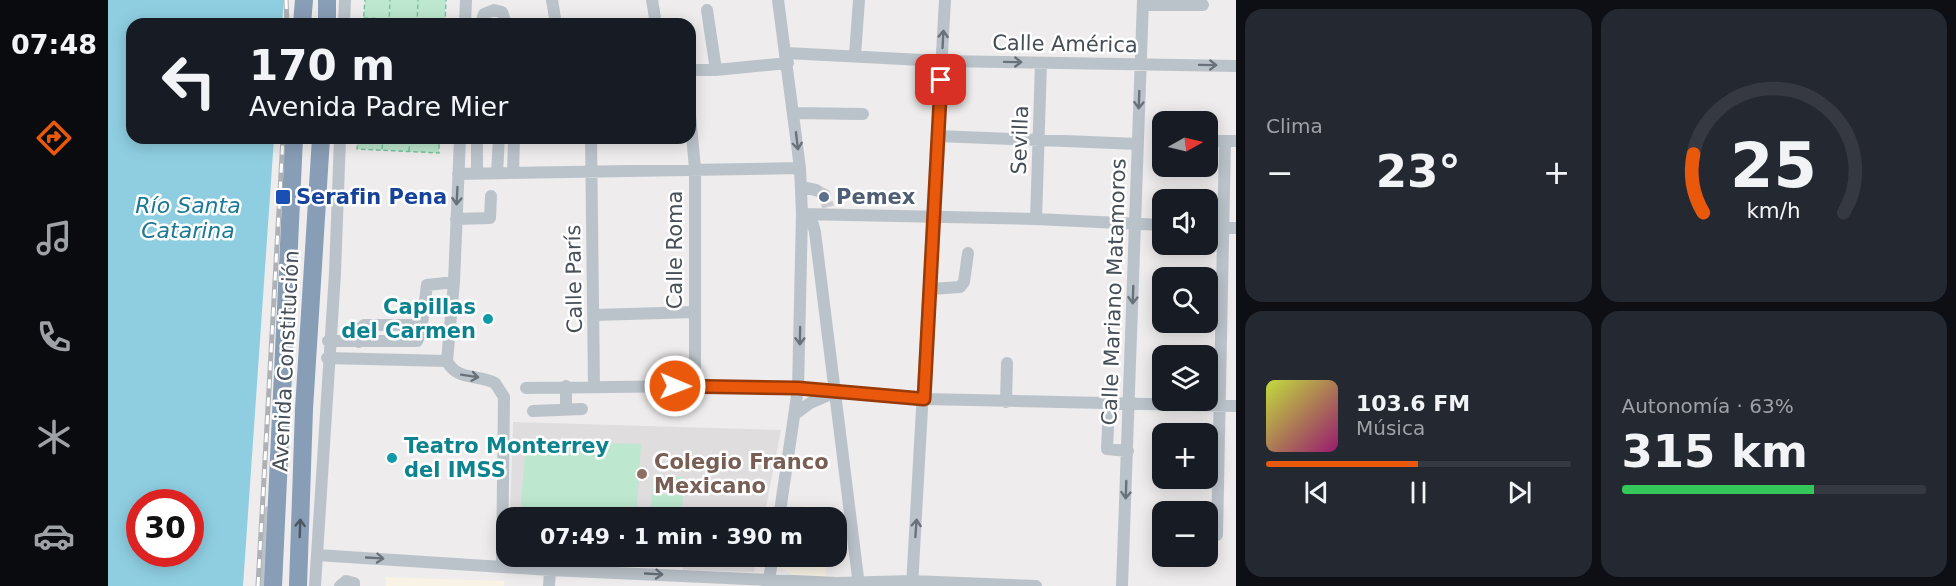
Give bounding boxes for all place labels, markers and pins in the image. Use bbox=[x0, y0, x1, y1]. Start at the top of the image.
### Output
pin bbox=[915, 54, 966, 105]
place label: Serafin Pena bbox=[296, 185, 447, 209]
place label: Pemex bbox=[836, 185, 916, 209]
marker: Serafin Pena bbox=[274, 188, 292, 206]
marker: Pemex bbox=[817, 190, 831, 204]
place label: Capillas del Carmen bbox=[341, 295, 476, 343]
marker: Capillas del Carmen bbox=[481, 312, 495, 326]
place label: Teatro Monterrey del IMSS bbox=[404, 434, 610, 482]
place label: Colegio Franco Mexicano bbox=[654, 450, 829, 498]
marker: Teatro Monterrey del IMSS bbox=[385, 451, 399, 465]
marker: Colegio Franco Mexicano bbox=[635, 467, 649, 481]

